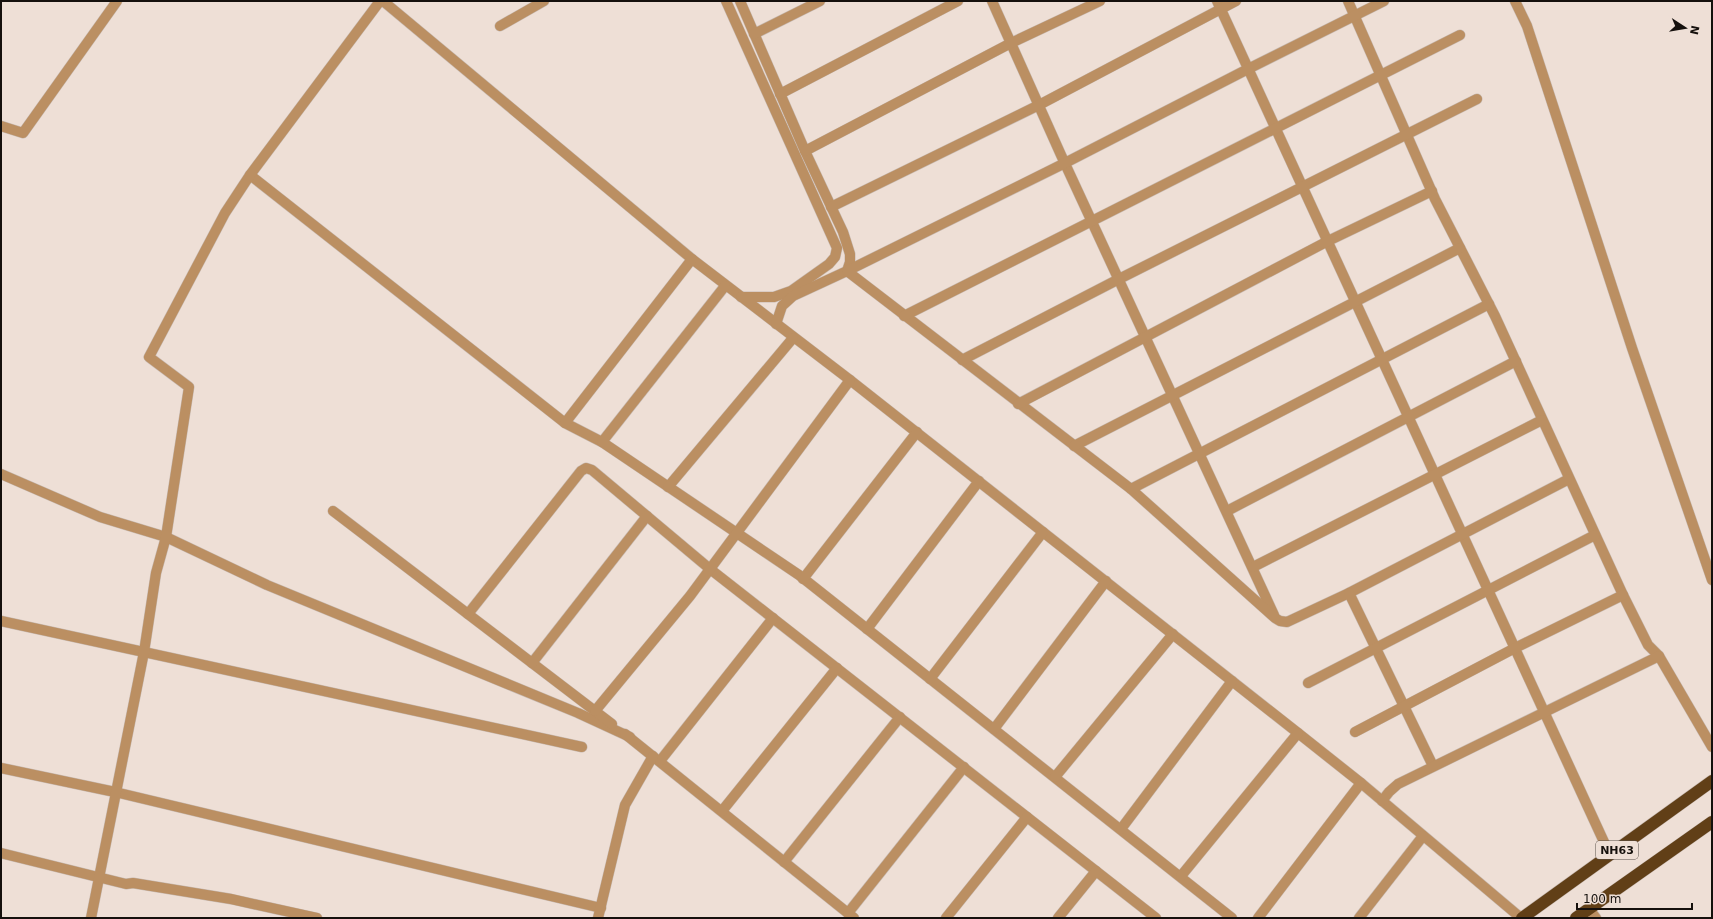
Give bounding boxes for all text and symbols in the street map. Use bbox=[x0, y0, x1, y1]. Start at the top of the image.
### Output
north arrow bbox=[1665, 8, 1705, 48]
text: N bbox=[1687, 24, 1702, 36]
road number: NH63 bbox=[1596, 841, 1638, 859]
scale bar bbox=[1577, 885, 1692, 911]
text: 100 m bbox=[1583, 892, 1621, 906]

